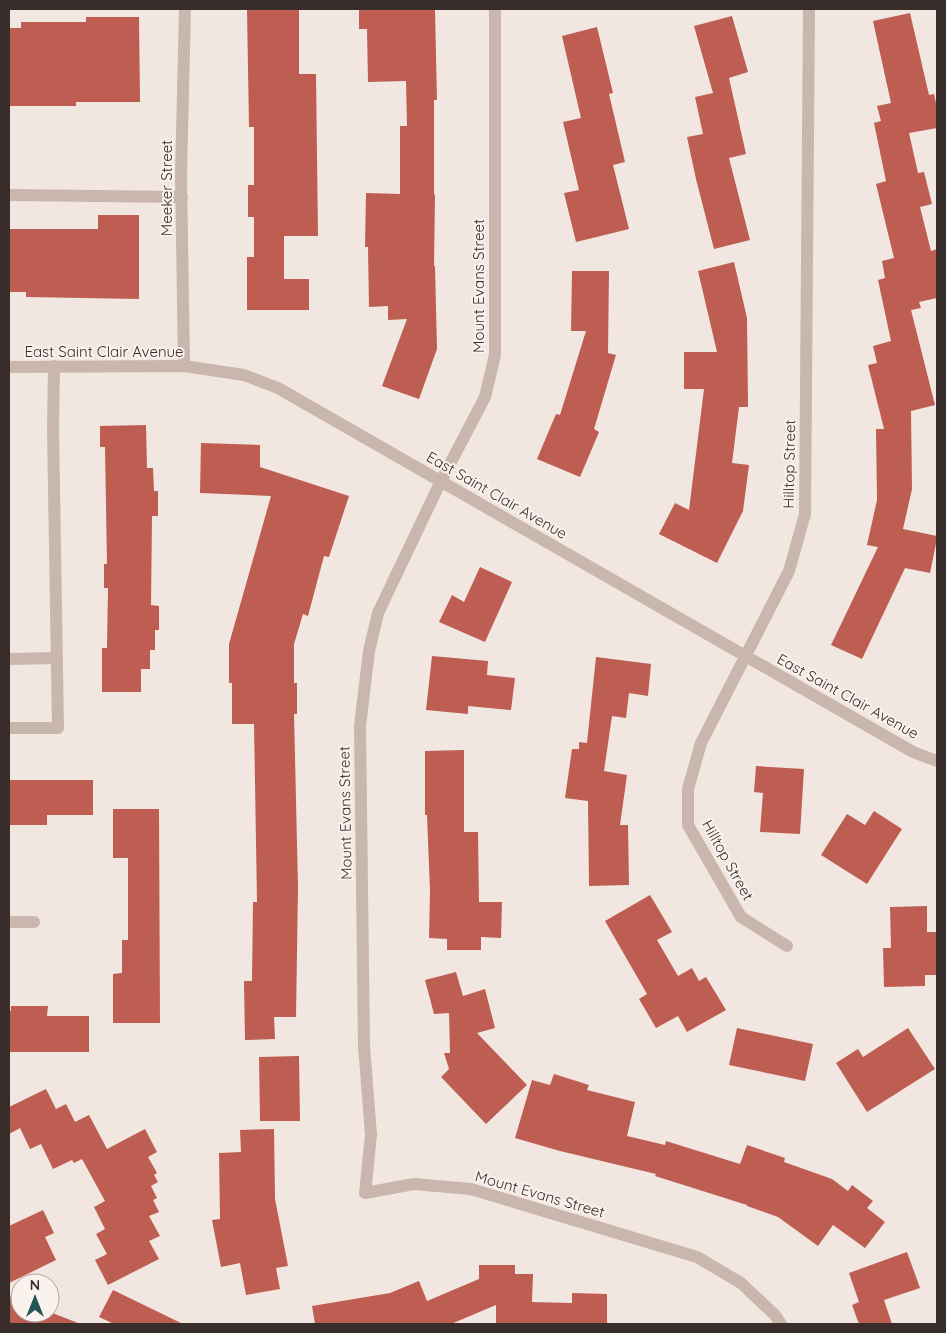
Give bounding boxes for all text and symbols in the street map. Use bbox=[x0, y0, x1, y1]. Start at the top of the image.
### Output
street label: Meeker Street bbox=[157, 140, 176, 236]
street label: Mount Evans Street bbox=[469, 219, 488, 353]
street label: East Saint Clair Avenue bbox=[24, 342, 184, 361]
street label: Hilltop Street bbox=[779, 419, 799, 509]
street label: East Saint Clair Avenue bbox=[423, 447, 571, 543]
street label: East Saint Clair Avenue bbox=[774, 649, 922, 743]
street label: Mount Evans Street bbox=[334, 746, 356, 880]
street label: Hilltop Street bbox=[698, 816, 758, 904]
street label: Mount Evans Street bbox=[473, 1166, 607, 1222]
north arrow bbox=[10, 1273, 60, 1323]
text: N bbox=[30, 1276, 40, 1294]

